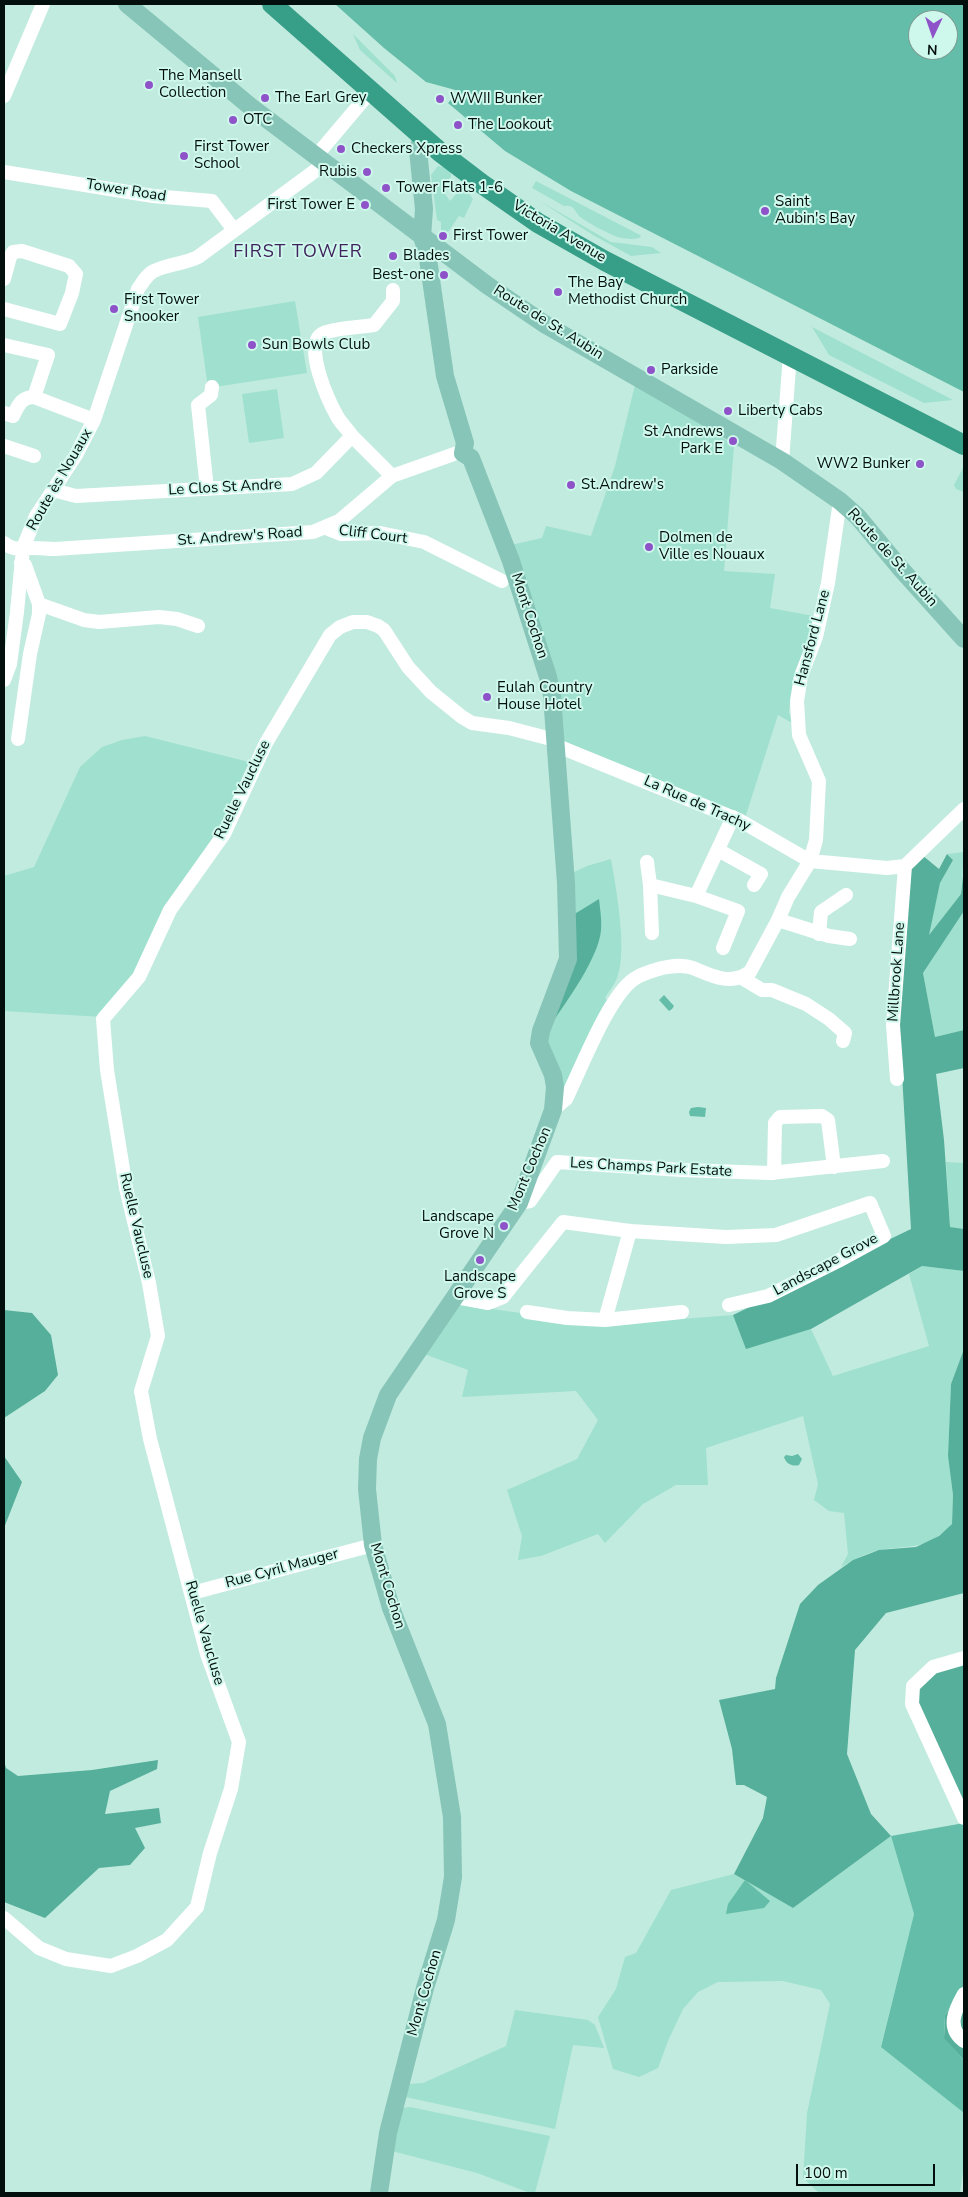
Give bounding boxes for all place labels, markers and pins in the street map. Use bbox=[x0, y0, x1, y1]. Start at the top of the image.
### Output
place label: The Mansell Collection bbox=[159, 67, 242, 102]
marker: The Mansell Collection bbox=[143, 79, 155, 91]
place label: The Earl Grey bbox=[275, 89, 366, 107]
place label: WWII Bunker bbox=[450, 90, 542, 108]
marker: The Earl Grey bbox=[259, 92, 271, 104]
marker: WWII Bunker bbox=[434, 93, 446, 105]
place label: OTC bbox=[243, 111, 272, 129]
marker: OTC bbox=[227, 114, 239, 126]
place label: The Lookout bbox=[468, 116, 551, 134]
marker: The Lookout bbox=[452, 119, 464, 131]
place label: First Tower School bbox=[194, 138, 269, 173]
place label: Checkers Xpress bbox=[351, 140, 462, 158]
marker: Checkers Xpress bbox=[335, 143, 347, 155]
marker: First Tower School bbox=[178, 150, 190, 162]
place label: Rubis bbox=[319, 163, 357, 181]
marker: Rubis bbox=[361, 166, 373, 178]
place label: Tower Flats 1-6 bbox=[396, 179, 503, 197]
marker: Tower Flats 1-6 bbox=[380, 182, 392, 194]
place label: Saint Aubin's Bay bbox=[775, 193, 855, 228]
place label: First Tower E bbox=[267, 196, 355, 214]
marker: First Tower E bbox=[359, 199, 371, 211]
marker: Saint Aubin's Bay bbox=[759, 205, 771, 217]
place label: First Tower bbox=[453, 227, 528, 245]
marker: First Tower bbox=[437, 230, 449, 242]
place label: Blades bbox=[403, 247, 449, 265]
marker: Blades bbox=[387, 250, 399, 262]
place label: Best-one bbox=[372, 266, 434, 284]
marker: Best-one bbox=[438, 269, 450, 281]
place label: The Bay Methodist Church bbox=[568, 274, 687, 309]
marker: The Bay Methodist Church bbox=[552, 286, 564, 298]
place label: First Tower Snooker bbox=[124, 291, 199, 326]
marker: First Tower Snooker bbox=[108, 303, 120, 315]
place label: Sun Bowls Club bbox=[262, 336, 370, 354]
marker: Sun Bowls Club bbox=[246, 339, 258, 351]
place label: Parkside bbox=[661, 361, 718, 379]
marker: Parkside bbox=[645, 364, 657, 376]
place label: Liberty Cabs bbox=[738, 402, 823, 420]
marker: Liberty Cabs bbox=[722, 405, 734, 417]
place label: St Andrews Park E bbox=[644, 423, 723, 458]
marker: St Andrews Park E bbox=[727, 435, 739, 447]
place label: WW2 Bunker bbox=[816, 455, 910, 473]
marker: WW2 Bunker bbox=[914, 458, 926, 470]
place label: St.Andrew's bbox=[581, 476, 664, 494]
marker: St.Andrew's bbox=[565, 479, 577, 491]
place label: Dolmen de Ville es Nouaux bbox=[659, 529, 765, 564]
marker: Dolmen de Ville es Nouaux bbox=[643, 541, 655, 553]
place label: Eulah Country House Hotel bbox=[497, 679, 593, 714]
marker: Eulah Country House Hotel bbox=[481, 691, 493, 703]
place label: Landscape Grove N bbox=[422, 1208, 494, 1243]
marker: Landscape Grove N bbox=[498, 1220, 510, 1232]
marker: Landscape Grove S bbox=[474, 1254, 486, 1266]
place label: Landscape Grove S bbox=[444, 1268, 516, 1303]

